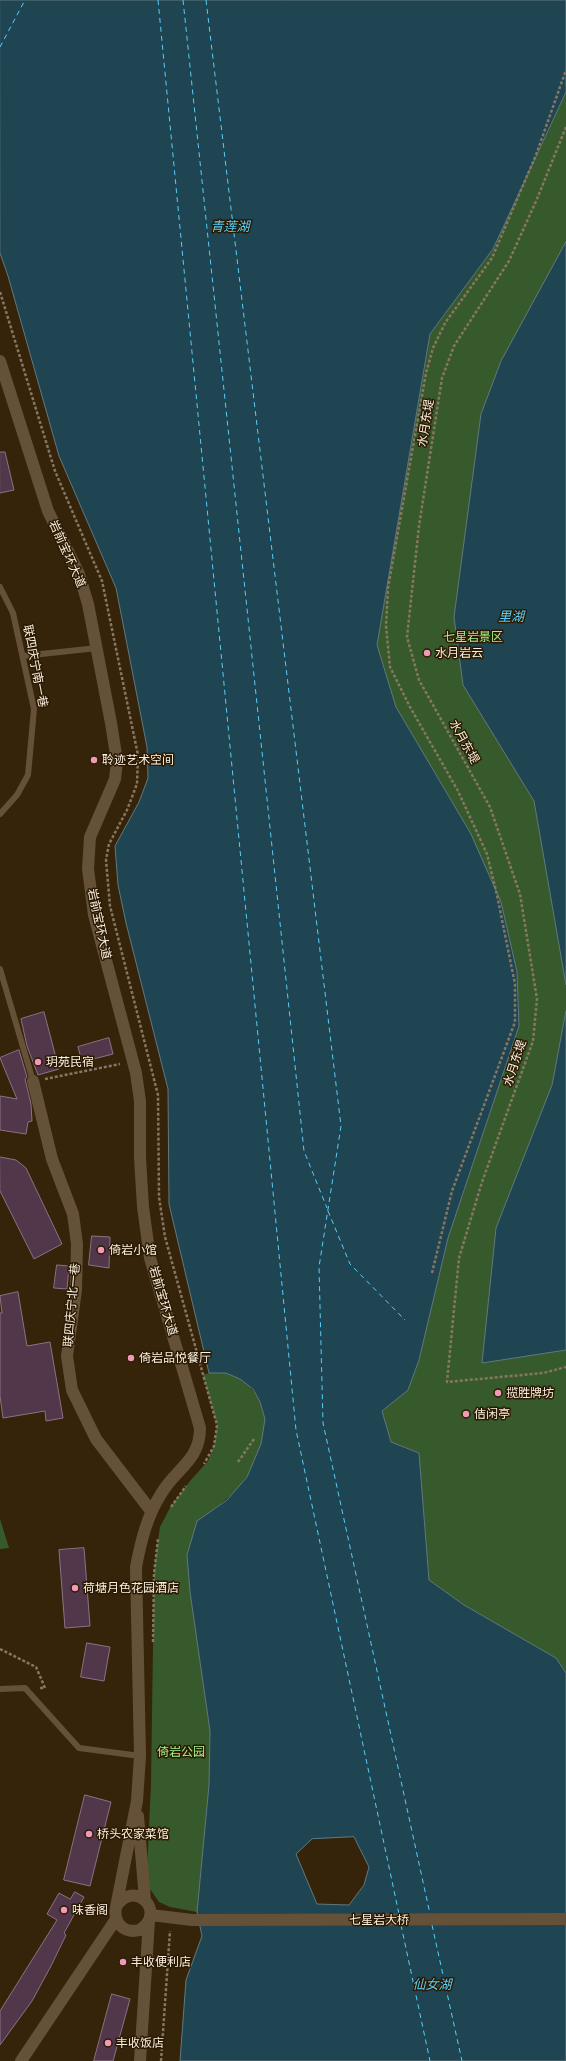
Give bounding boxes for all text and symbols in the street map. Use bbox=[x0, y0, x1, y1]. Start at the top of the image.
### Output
water label: 青莲湖 bbox=[211, 219, 249, 235]
street label: 水月东堤 bbox=[415, 398, 437, 448]
street label: 岩前宝环大道 bbox=[46, 518, 88, 590]
water label: 里湖 bbox=[498, 609, 524, 625]
street label: 联四庆宁南一巷 bbox=[20, 623, 50, 709]
park label: 七星岩景区 bbox=[443, 630, 503, 644]
place label: 水月岩云 bbox=[435, 646, 483, 660]
marker: 水月岩云 bbox=[422, 648, 432, 658]
street label: 水月东堤 bbox=[446, 718, 482, 766]
place label: 聆迹艺术空间 bbox=[102, 753, 174, 767]
marker: 聆迹艺术空间 bbox=[89, 755, 99, 765]
street label: 岩前宝环大道 bbox=[84, 887, 114, 961]
street label: 水月东堤 bbox=[501, 1038, 529, 1088]
place label: 玥苑民宿 bbox=[46, 1055, 94, 1069]
marker: 玥苑民宿 bbox=[33, 1057, 43, 1067]
place label: 倚岩小馆 bbox=[109, 1243, 157, 1257]
marker: 倚岩小馆 bbox=[96, 1245, 106, 1255]
street label: 联四庆宁北一巷 bbox=[61, 1263, 83, 1347]
street label: 岩前宝环大道 bbox=[146, 1264, 180, 1338]
place label: 倚岩品悦餐厅 bbox=[139, 1351, 211, 1365]
marker: 倚岩品悦餐厅 bbox=[126, 1353, 136, 1363]
place label: 揽胜牌坊 bbox=[506, 1386, 554, 1400]
marker: 揽胜牌坊 bbox=[493, 1388, 503, 1398]
place label: 佶闲亭 bbox=[474, 1407, 510, 1421]
marker: 佶闲亭 bbox=[461, 1409, 471, 1419]
place label: 荷塘月色花园酒店 bbox=[83, 1581, 179, 1595]
marker: 荷塘月色花园酒店 bbox=[70, 1583, 80, 1593]
park label: 倚岩公园 bbox=[157, 1745, 205, 1759]
place label: 桥头农家菜馆 bbox=[97, 1827, 169, 1841]
marker: 桥头农家菜馆 bbox=[84, 1829, 94, 1839]
place label: 味香阁 bbox=[72, 1903, 108, 1917]
marker: 味香阁 bbox=[59, 1905, 69, 1915]
street label: 七星岩大桥 bbox=[349, 1913, 409, 1927]
place label: 丰收便利店 bbox=[131, 1955, 191, 1969]
marker: 丰收便利店 bbox=[118, 1957, 128, 1967]
water label: 仙女湖 bbox=[413, 1977, 451, 1993]
place label: 丰收饭店 bbox=[116, 2036, 164, 2050]
marker: 丰收饭店 bbox=[103, 2038, 113, 2048]

